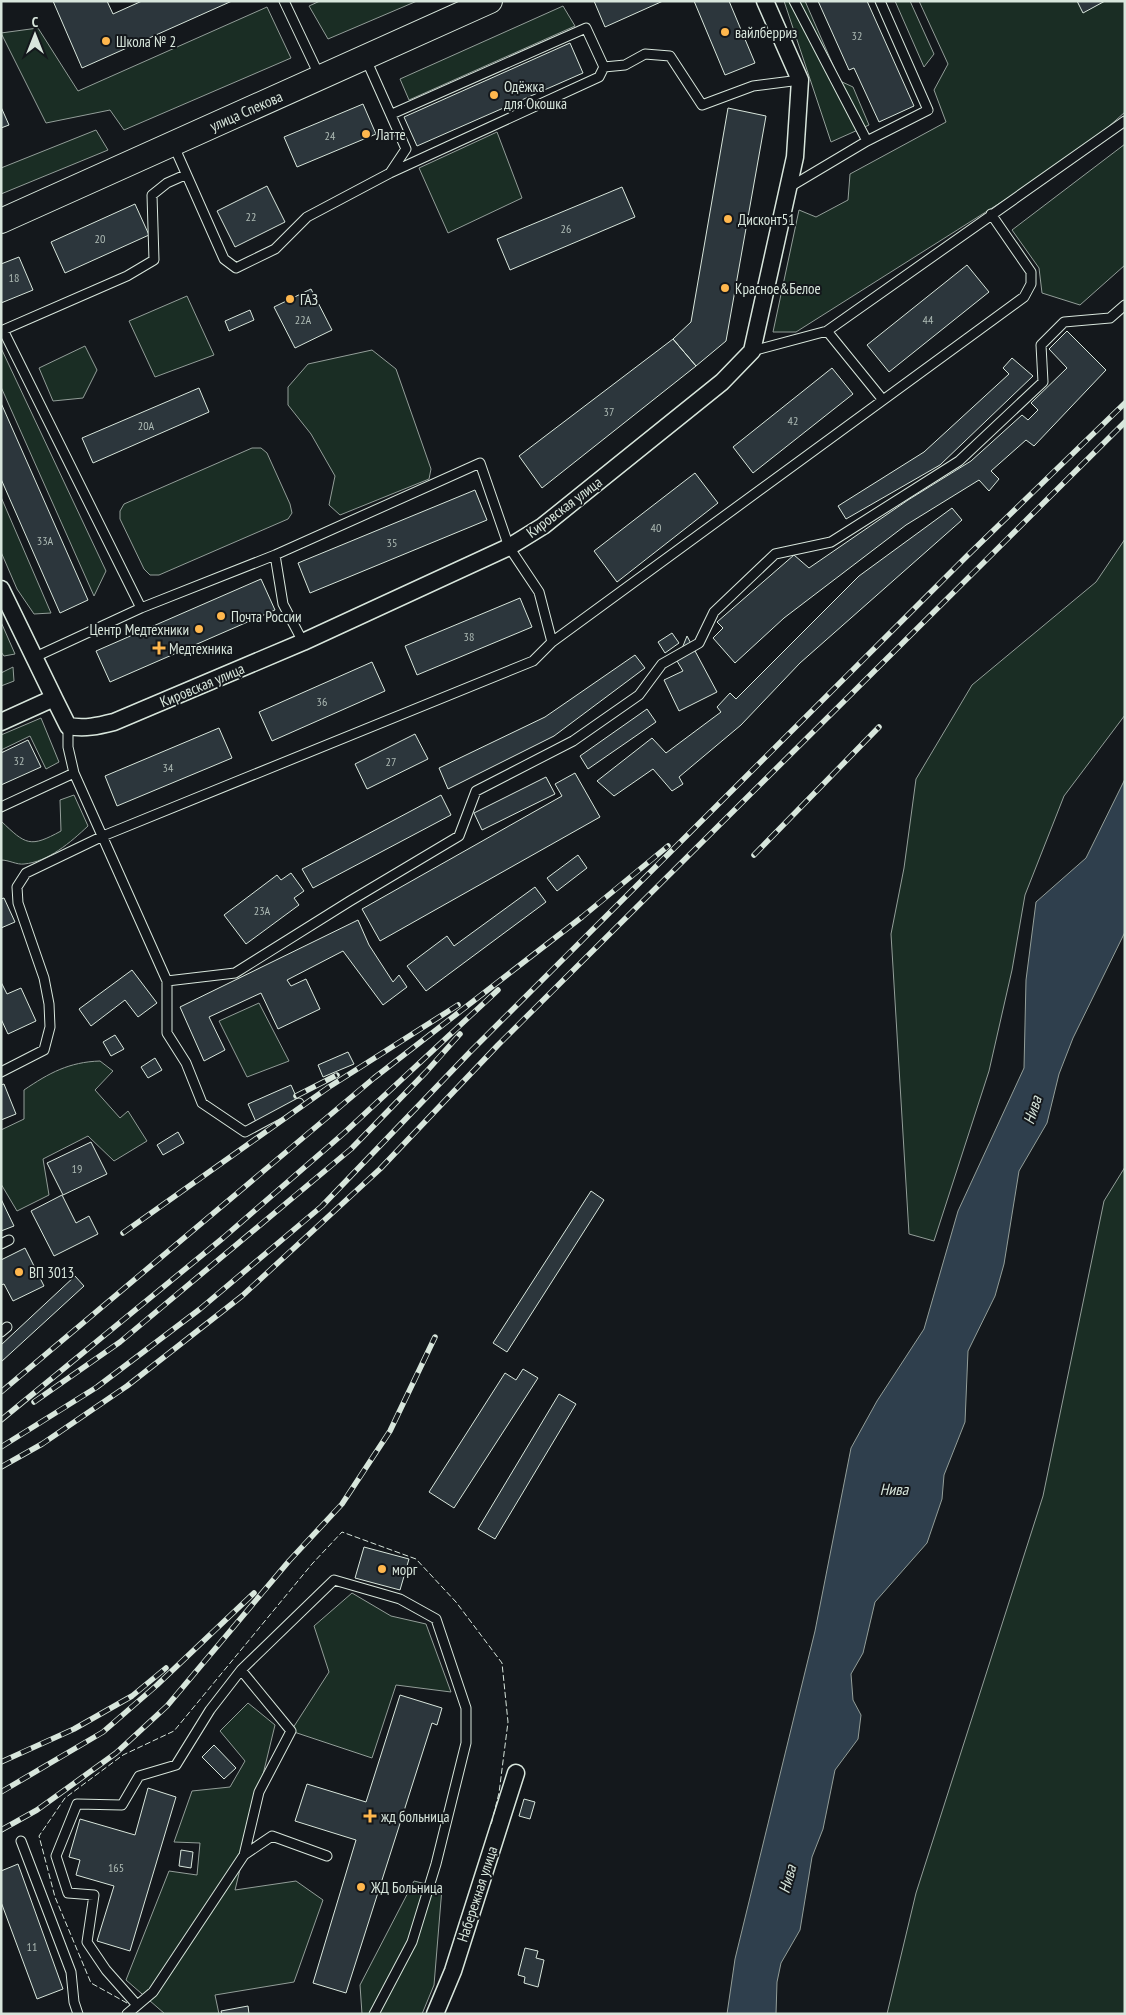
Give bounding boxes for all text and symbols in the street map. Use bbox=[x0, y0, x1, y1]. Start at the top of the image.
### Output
north arrow bbox=[10, 10, 60, 60]
text: С bbox=[32, 13, 39, 31]
place label: вайлберриз bbox=[735, 23, 797, 42]
marker: вайлберриз bbox=[719, 26, 731, 38]
house number: 32 bbox=[852, 28, 862, 43]
place label: Школа № 2 bbox=[116, 32, 176, 51]
marker: Школа № 2 bbox=[100, 35, 112, 47]
place label: Одёжка для Окошка bbox=[504, 77, 567, 113]
street label: улица Спекова bbox=[207, 87, 285, 135]
marker: Одёжка для Окошка bbox=[488, 89, 500, 101]
place label: Латте bbox=[375, 125, 406, 144]
house number: 24 bbox=[325, 128, 336, 143]
marker: Латте bbox=[360, 128, 372, 140]
house number: 22 bbox=[246, 209, 256, 224]
place label: Дисконт51 bbox=[738, 210, 795, 229]
marker: Дисконт51 bbox=[722, 213, 734, 225]
house number: 26 bbox=[561, 221, 571, 236]
house number: 20 bbox=[95, 231, 105, 246]
house number: 18 bbox=[9, 270, 19, 285]
place label: Красное&Белое bbox=[735, 279, 821, 298]
marker: Красное&Белое bbox=[719, 282, 731, 294]
place label: ГАЗ bbox=[300, 290, 318, 309]
marker: ГАЗ bbox=[284, 293, 296, 305]
house number: 22А bbox=[295, 312, 312, 327]
house number: 44 bbox=[923, 312, 934, 327]
house number: 37 bbox=[604, 404, 614, 419]
house number: 42 bbox=[788, 413, 798, 428]
house number: 20А bbox=[138, 418, 155, 433]
street label: Кировская улица bbox=[522, 472, 606, 542]
house number: 40 bbox=[651, 520, 661, 535]
house number: 33А bbox=[37, 533, 54, 548]
house number: 35 bbox=[387, 535, 397, 550]
place label: Почта России bbox=[231, 607, 302, 626]
marker: Почта России bbox=[215, 610, 227, 622]
place label: Центр Медтехники bbox=[89, 620, 189, 639]
marker: Центр Медтехники bbox=[193, 623, 205, 635]
house number: 38 bbox=[464, 629, 474, 644]
place label: Медтехника bbox=[169, 639, 233, 658]
marker: Медтехника bbox=[153, 642, 165, 654]
street label: Кировская улица bbox=[157, 659, 247, 711]
house number: 36 bbox=[317, 694, 327, 709]
house number: 32 bbox=[14, 753, 24, 768]
house number: 27 bbox=[386, 754, 396, 769]
house number: 34 bbox=[163, 760, 174, 775]
house number: 23А bbox=[254, 903, 271, 918]
water label: Нива bbox=[1018, 1092, 1046, 1127]
house number: 19 bbox=[72, 1161, 82, 1176]
place label: ВП 3013 bbox=[29, 1263, 74, 1282]
marker: ВП 3013 bbox=[13, 1266, 25, 1278]
water label: Нива bbox=[880, 1479, 910, 1499]
place label: морг bbox=[392, 1560, 418, 1579]
marker: морг bbox=[376, 1563, 388, 1575]
place label: жд больница bbox=[381, 1807, 450, 1826]
marker: жд больница bbox=[363, 1809, 377, 1823]
street label: Набережная улица bbox=[453, 1844, 501, 1944]
house number: 165 bbox=[108, 1860, 124, 1875]
water label: Нива bbox=[774, 1861, 801, 1895]
place label: ЖД Больница bbox=[370, 1878, 443, 1897]
marker: ЖД Больница bbox=[355, 1881, 367, 1893]
house number: 11 bbox=[27, 1939, 37, 1954]

